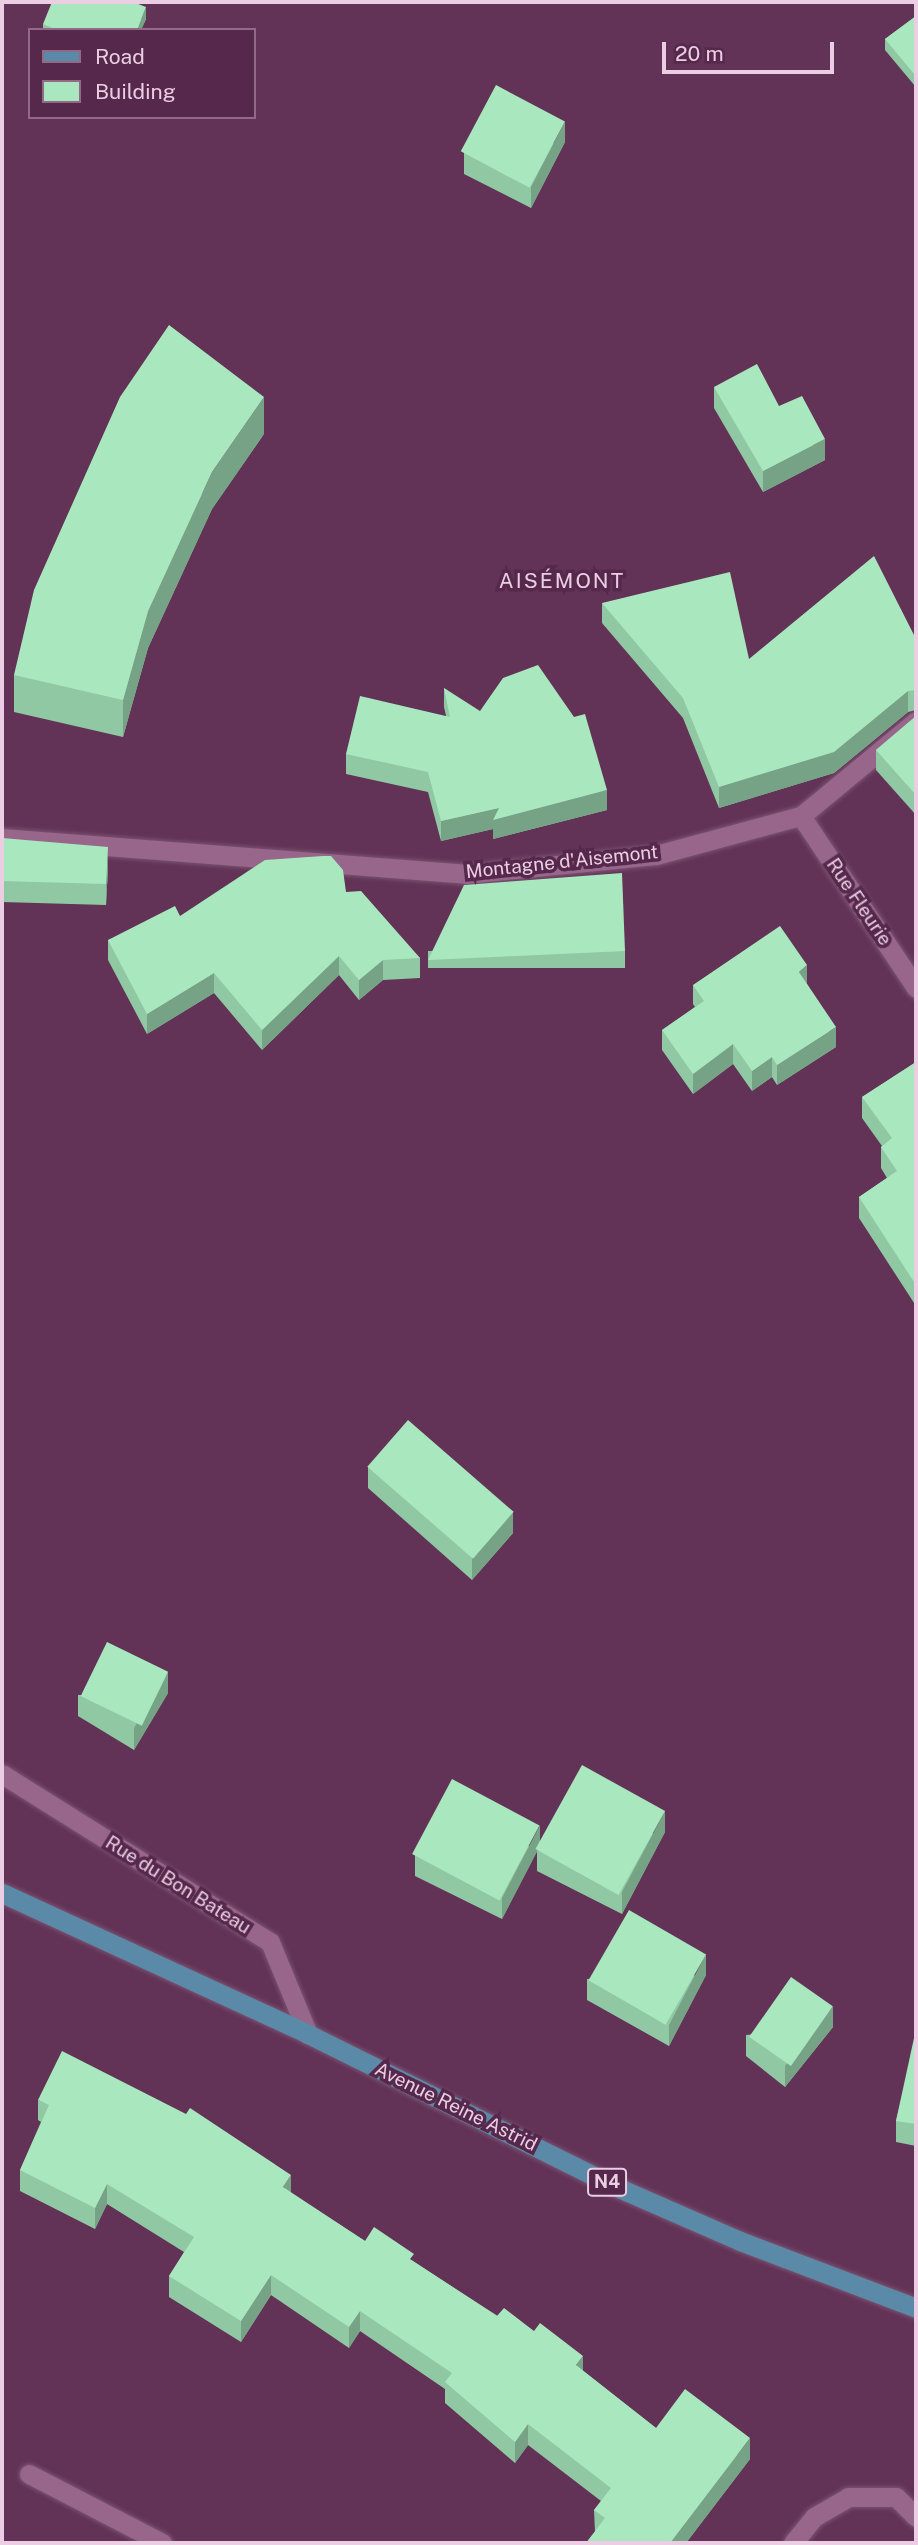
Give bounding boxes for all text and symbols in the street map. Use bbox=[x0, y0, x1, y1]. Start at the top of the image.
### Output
legend bbox=[28, 28, 256, 119]
scale bar bbox=[666, 28, 838, 72]
text: 20 m bbox=[675, 41, 724, 66]
text: Road bbox=[95, 44, 145, 69]
text: Building bbox=[95, 79, 176, 104]
district label: AISÉMONT bbox=[500, 568, 624, 594]
street label: Montagne d'Aisemont bbox=[465, 841, 659, 883]
street label: Rue Fleurie bbox=[821, 854, 897, 950]
street label: Rue du Bon Bateau bbox=[101, 1831, 255, 1939]
street label: Avenue Reine Astrid bbox=[371, 2058, 541, 2156]
road number: N4 bbox=[586, 2168, 628, 2196]

